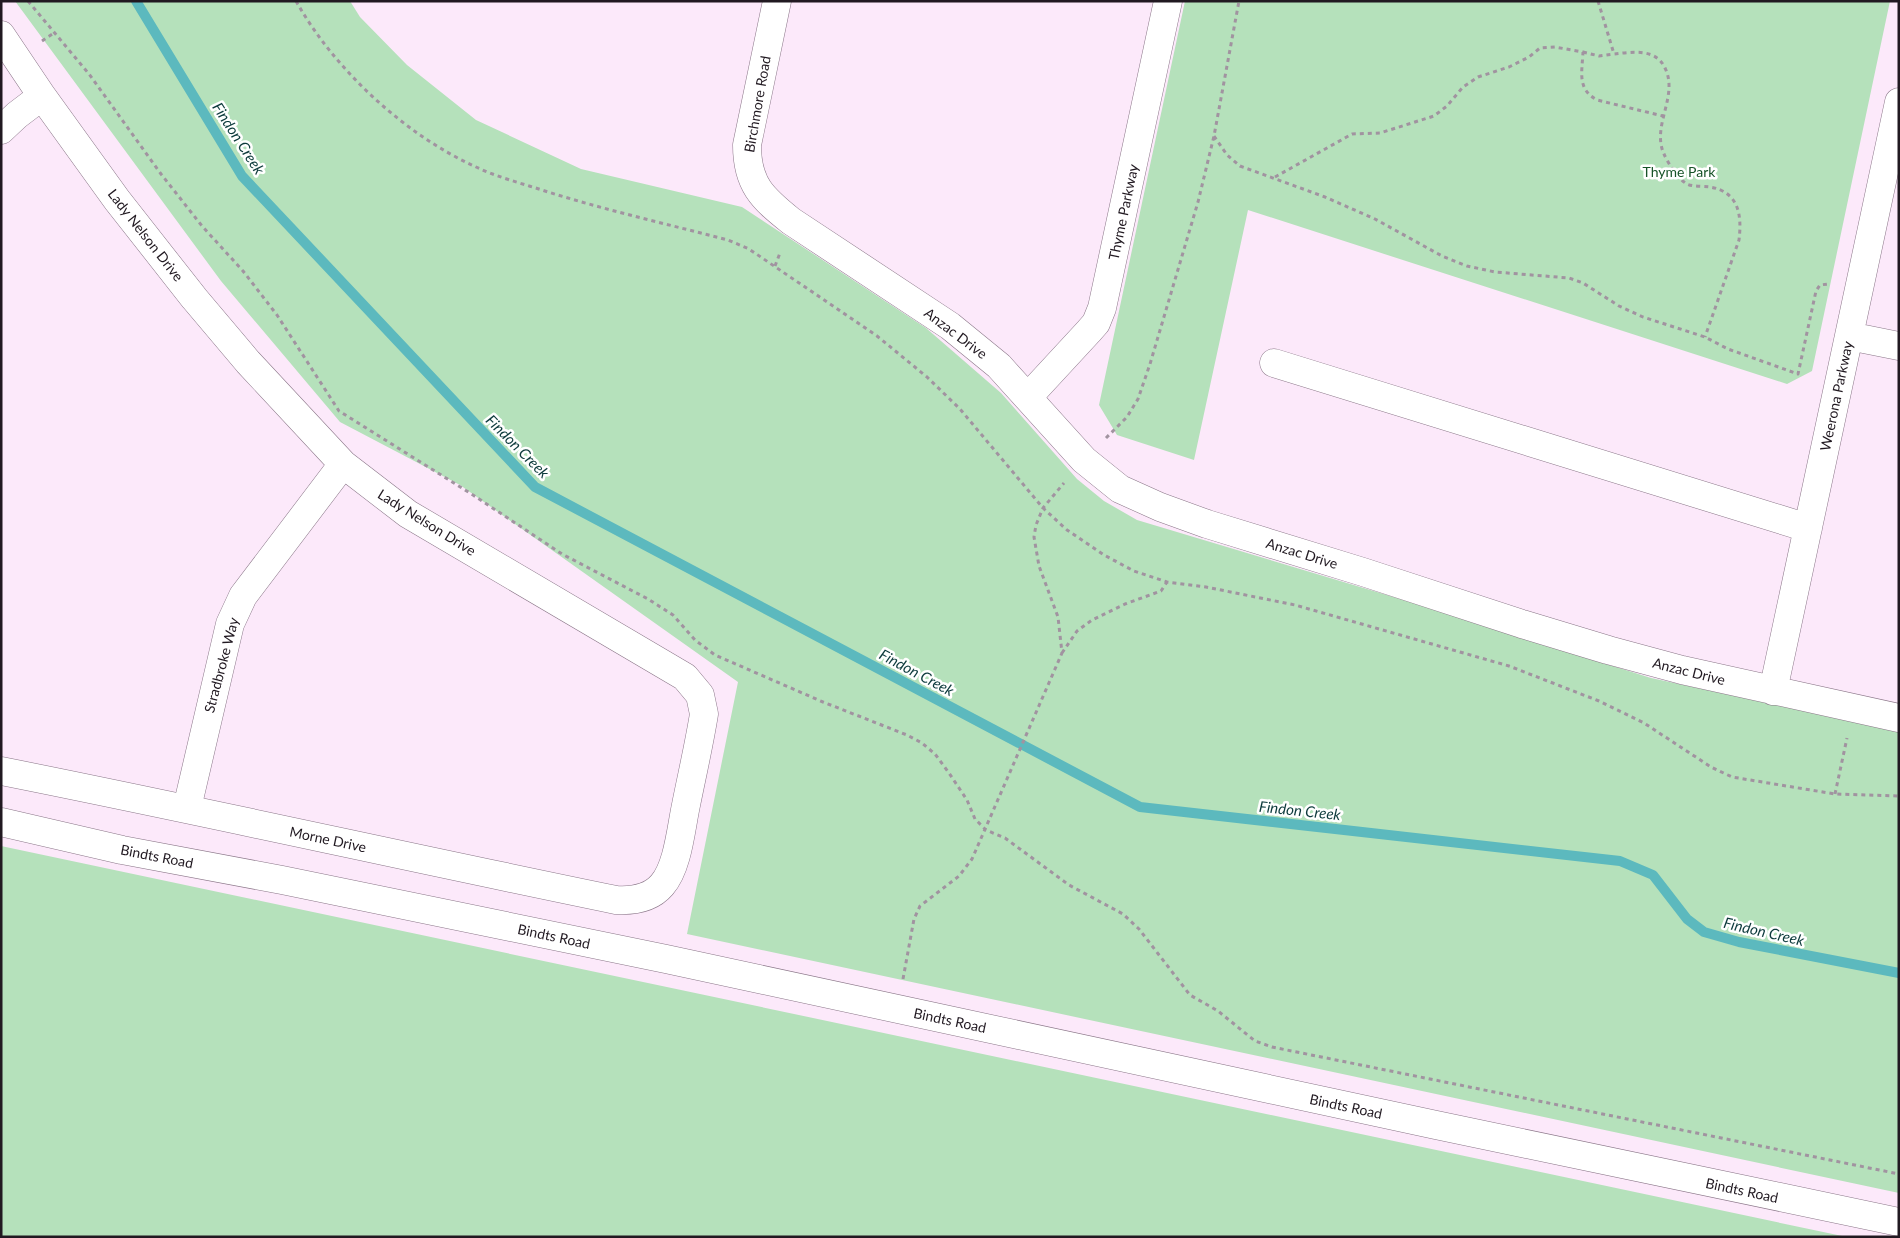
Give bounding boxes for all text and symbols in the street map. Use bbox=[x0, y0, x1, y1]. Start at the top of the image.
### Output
street label: Birchmore Road bbox=[740, 54, 774, 154]
water label: Findon Creek bbox=[209, 99, 269, 178]
street label: Thyme Parkway bbox=[1105, 162, 1142, 262]
park label: Thyme Park bbox=[1643, 163, 1716, 180]
street label: Lady Nelson Drive bbox=[105, 185, 187, 285]
street label: Anzac Drive bbox=[921, 304, 991, 362]
street label: Weerona Parkway bbox=[1816, 339, 1856, 452]
water label: Findon Creek bbox=[483, 411, 554, 482]
street label: Lady Nelson Drive bbox=[375, 485, 479, 559]
street label: Anzac Drive bbox=[1264, 534, 1340, 572]
street label: Stradbroke Way bbox=[200, 615, 242, 714]
water label: Findon Creek bbox=[877, 645, 958, 700]
street label: Anzac Drive bbox=[1651, 654, 1727, 688]
water label: Findon Creek bbox=[1258, 797, 1343, 823]
street label: Morne Drive bbox=[288, 823, 368, 855]
street label: Bindts Road bbox=[119, 841, 195, 871]
water label: Findon Creek bbox=[1722, 913, 1807, 949]
street label: Bindts Road bbox=[516, 920, 592, 952]
street label: Bindts Road bbox=[912, 1004, 988, 1036]
street label: Bindts Road bbox=[1308, 1090, 1384, 1122]
street label: Bindts Road bbox=[1704, 1174, 1780, 1206]

